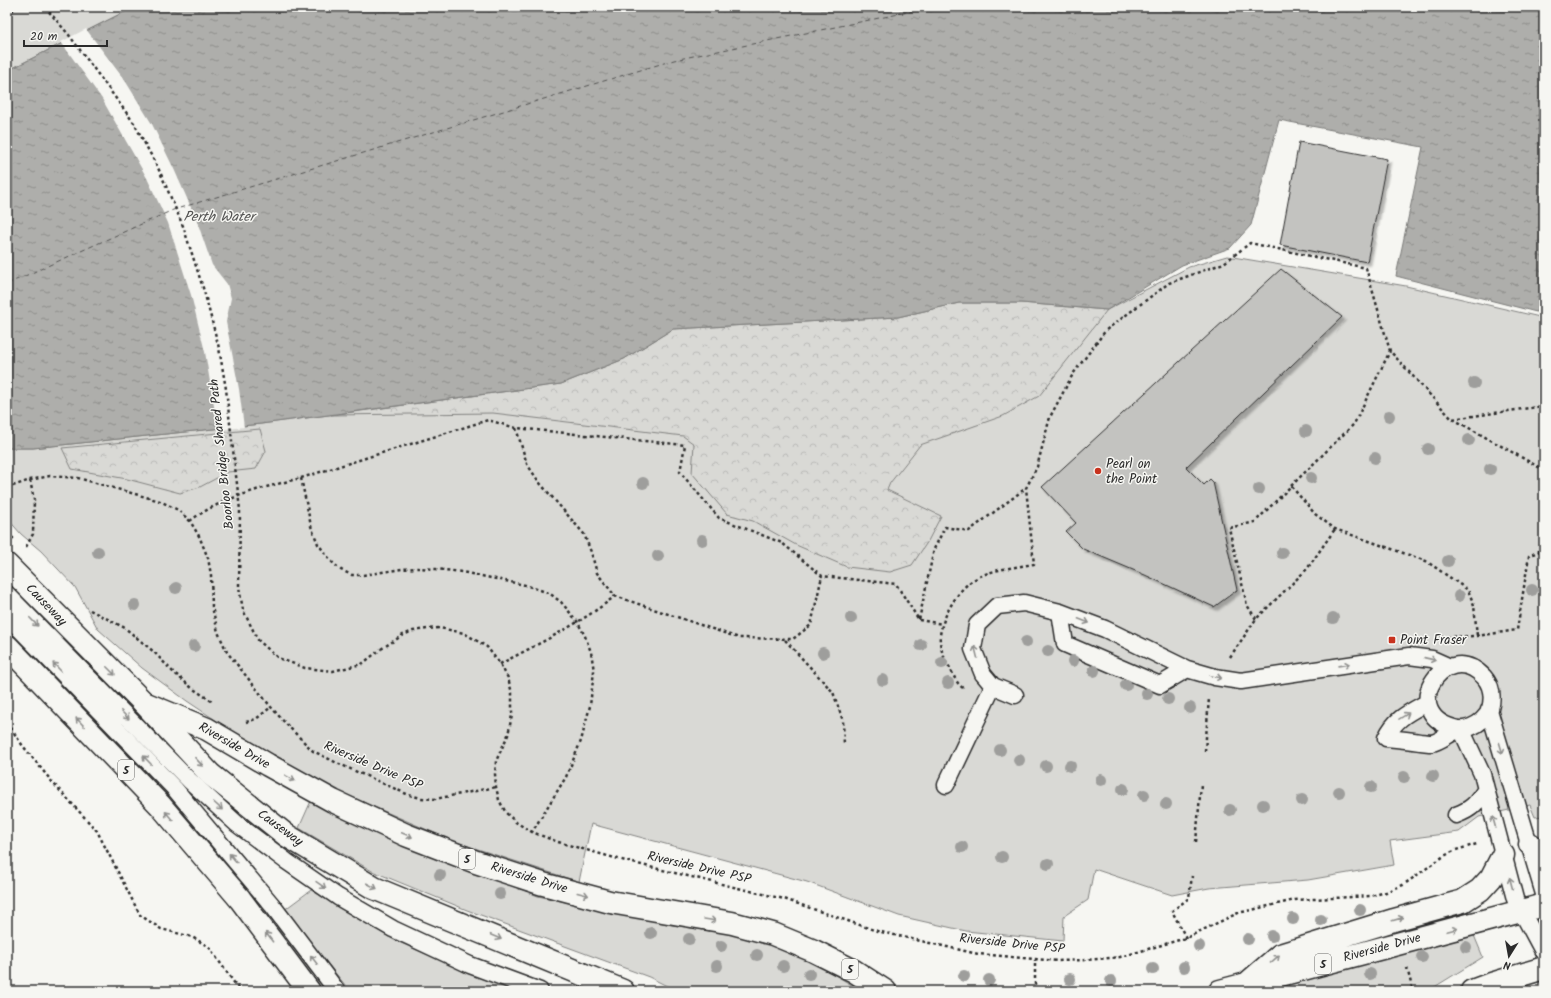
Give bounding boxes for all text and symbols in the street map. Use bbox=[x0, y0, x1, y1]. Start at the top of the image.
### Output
scale bar bbox=[24, 22, 107, 48]
text: 20 m bbox=[30, 27, 58, 46]
water label: Perth Water bbox=[184, 206, 258, 228]
street label: Boorloo Bridge Shared Path bbox=[204, 378, 240, 530]
place label: Pearl on the Point bbox=[1106, 454, 1158, 490]
marker: Pearl on the Point bbox=[1093, 466, 1103, 476]
street label: Causeway bbox=[20, 579, 72, 632]
one-way arrow bbox=[29, 617, 39, 627]
one-way arrow bbox=[1077, 617, 1089, 625]
place label: Point Fraser bbox=[1400, 630, 1467, 651]
marker: Point Fraser bbox=[1387, 635, 1397, 645]
one-way arrow bbox=[971, 645, 979, 658]
one-way arrow bbox=[1423, 656, 1436, 664]
one-way arrow bbox=[1337, 661, 1350, 669]
one-way arrow bbox=[52, 662, 62, 672]
one-way arrow bbox=[106, 666, 116, 676]
one-way arrow bbox=[1209, 673, 1222, 681]
one-way arrow bbox=[120, 710, 130, 720]
one-way arrow bbox=[1398, 712, 1410, 720]
one-way arrow bbox=[75, 717, 85, 727]
street label: Riverside Drive bbox=[194, 717, 274, 775]
street label: Riverside Drive PSP bbox=[320, 736, 427, 797]
one-way arrow bbox=[1498, 741, 1505, 754]
one-way arrow bbox=[143, 755, 152, 765]
one-way arrow bbox=[195, 757, 204, 767]
road number: 5 bbox=[118, 760, 134, 780]
one-way arrow bbox=[284, 774, 296, 782]
one-way arrow bbox=[212, 802, 223, 811]
street label: Causeway bbox=[253, 804, 308, 852]
one-way arrow bbox=[165, 811, 174, 821]
one-way arrow bbox=[1490, 815, 1497, 828]
one-way arrow bbox=[400, 832, 412, 840]
street label: Riverside Drive PSP bbox=[645, 846, 754, 890]
road number: 5 bbox=[459, 849, 475, 869]
one-way arrow bbox=[229, 853, 238, 863]
street label: Riverside Drive bbox=[488, 856, 570, 900]
one-way arrow bbox=[1507, 877, 1514, 890]
one-way arrow bbox=[315, 881, 326, 889]
one-way arrow bbox=[366, 883, 378, 891]
one-way arrow bbox=[576, 891, 589, 899]
one-way arrow bbox=[1391, 914, 1404, 922]
one-way arrow bbox=[703, 916, 716, 924]
one-way arrow bbox=[1445, 925, 1458, 933]
street label: Riverside Drive PSP bbox=[958, 928, 1067, 960]
street label: Riverside Drive bbox=[1341, 928, 1423, 968]
one-way arrow bbox=[265, 931, 274, 942]
one-way arrow bbox=[489, 934, 501, 942]
north arrow bbox=[1489, 936, 1529, 976]
one-way arrow bbox=[310, 954, 318, 965]
road number: 5 bbox=[1315, 954, 1331, 974]
one-way arrow bbox=[1270, 955, 1281, 964]
text: N bbox=[1502, 955, 1512, 974]
road number: 5 bbox=[842, 959, 858, 979]

